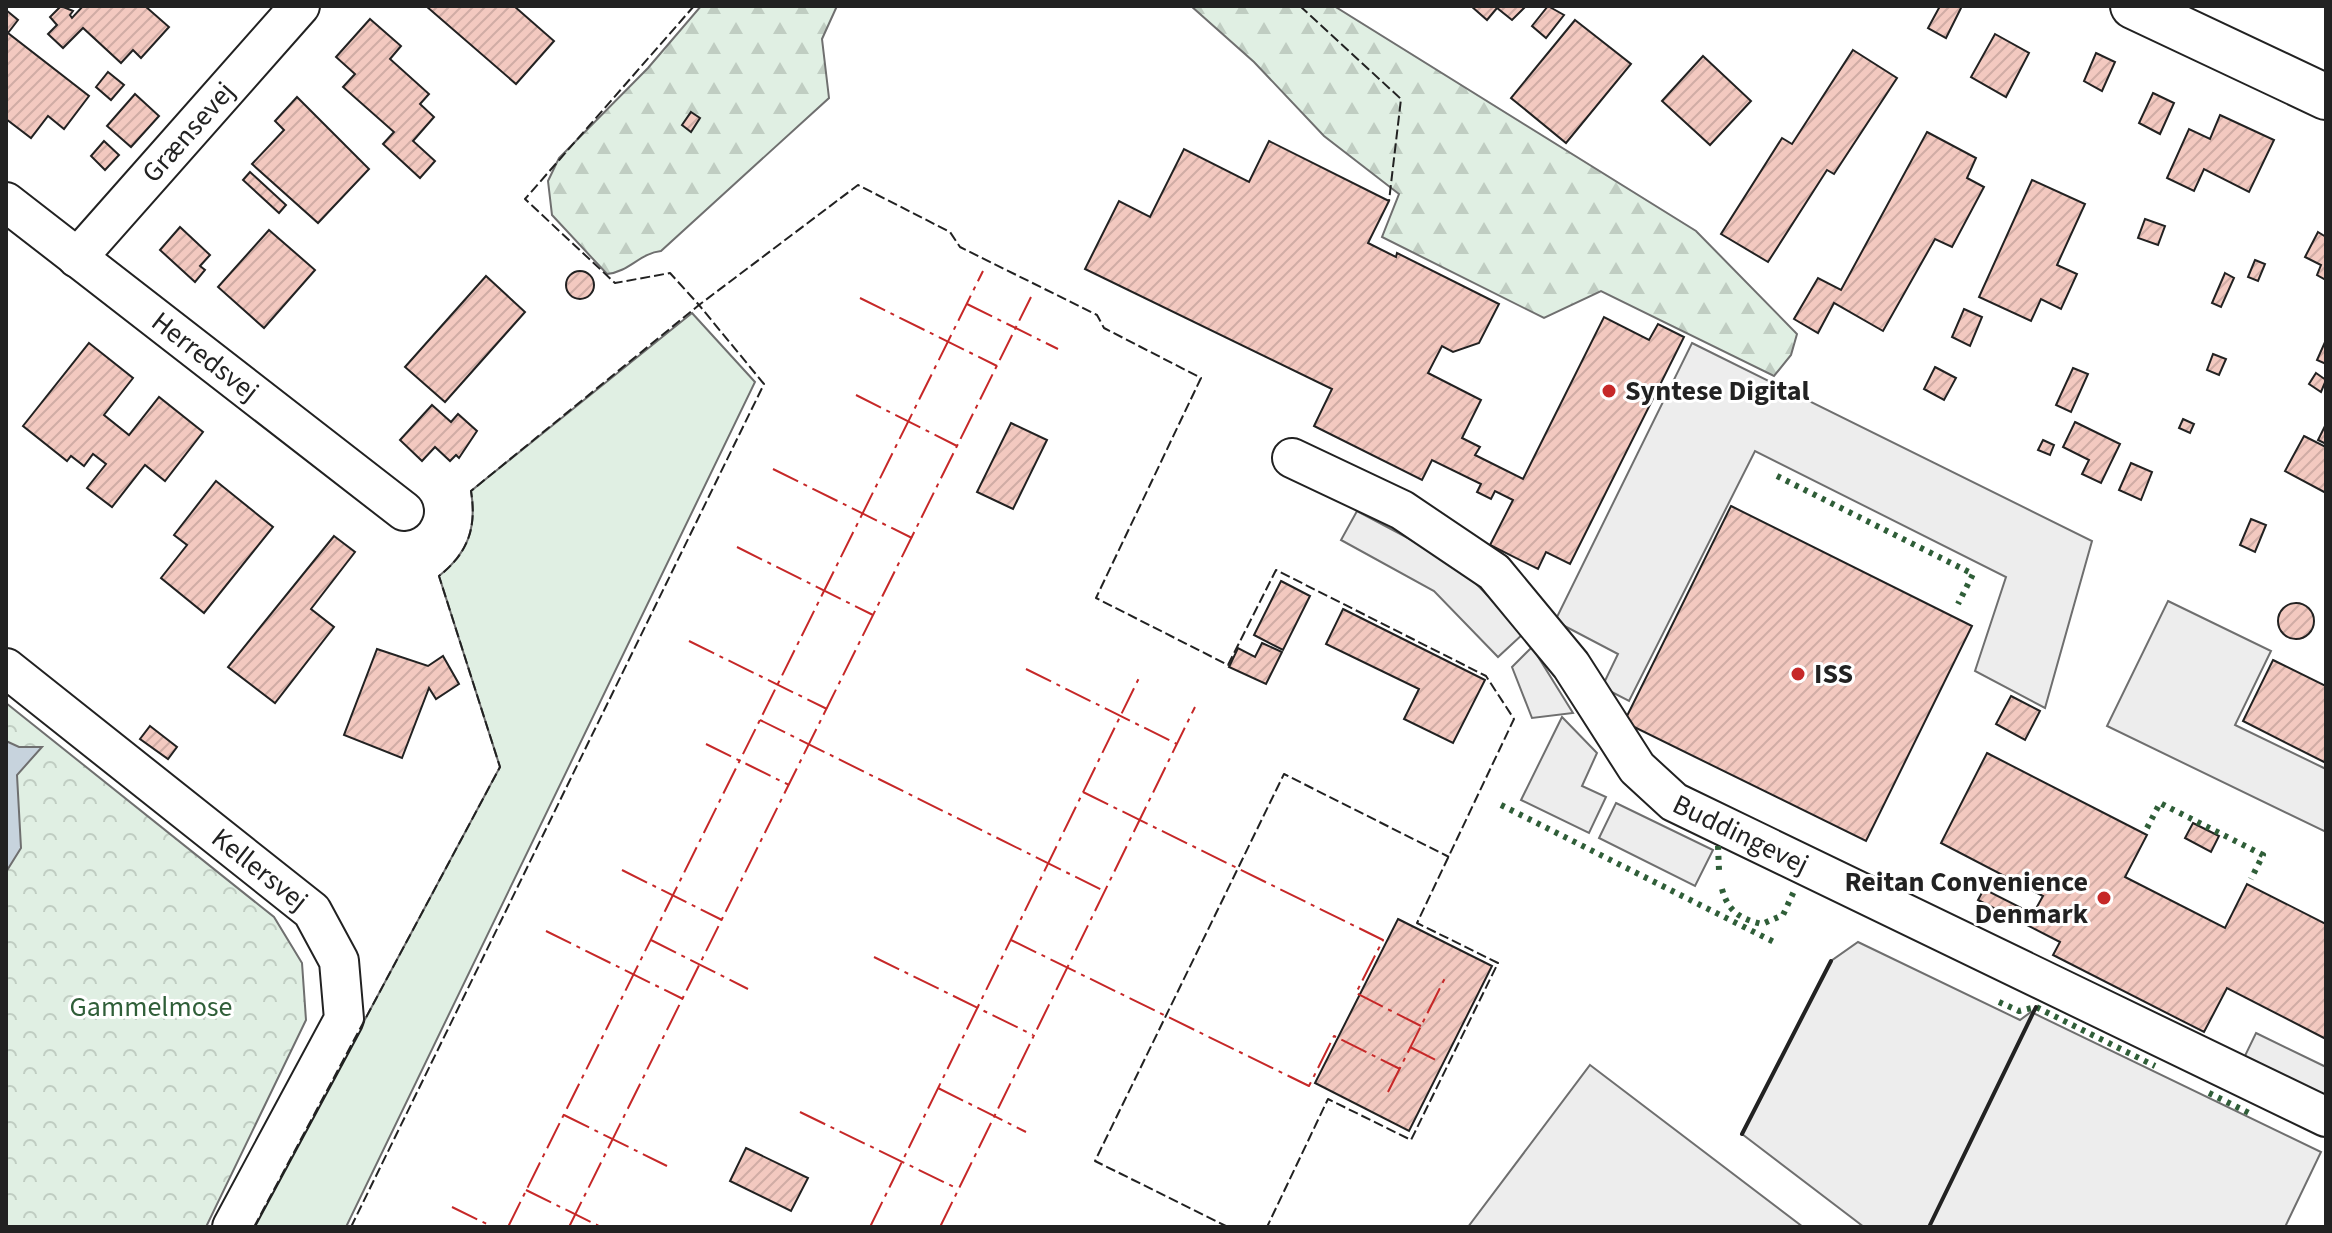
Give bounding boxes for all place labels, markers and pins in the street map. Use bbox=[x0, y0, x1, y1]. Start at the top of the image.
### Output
place label: Syntese Digital bbox=[1625, 371, 1810, 411]
marker: Syntese Digital bbox=[1600, 382, 1618, 400]
place label: ISS bbox=[1814, 654, 1853, 694]
marker: ISS bbox=[1789, 665, 1807, 683]
place label: Reitan Convenience Denmark bbox=[1844, 862, 2089, 934]
marker: Reitan Convenience Denmark bbox=[2095, 889, 2113, 907]

